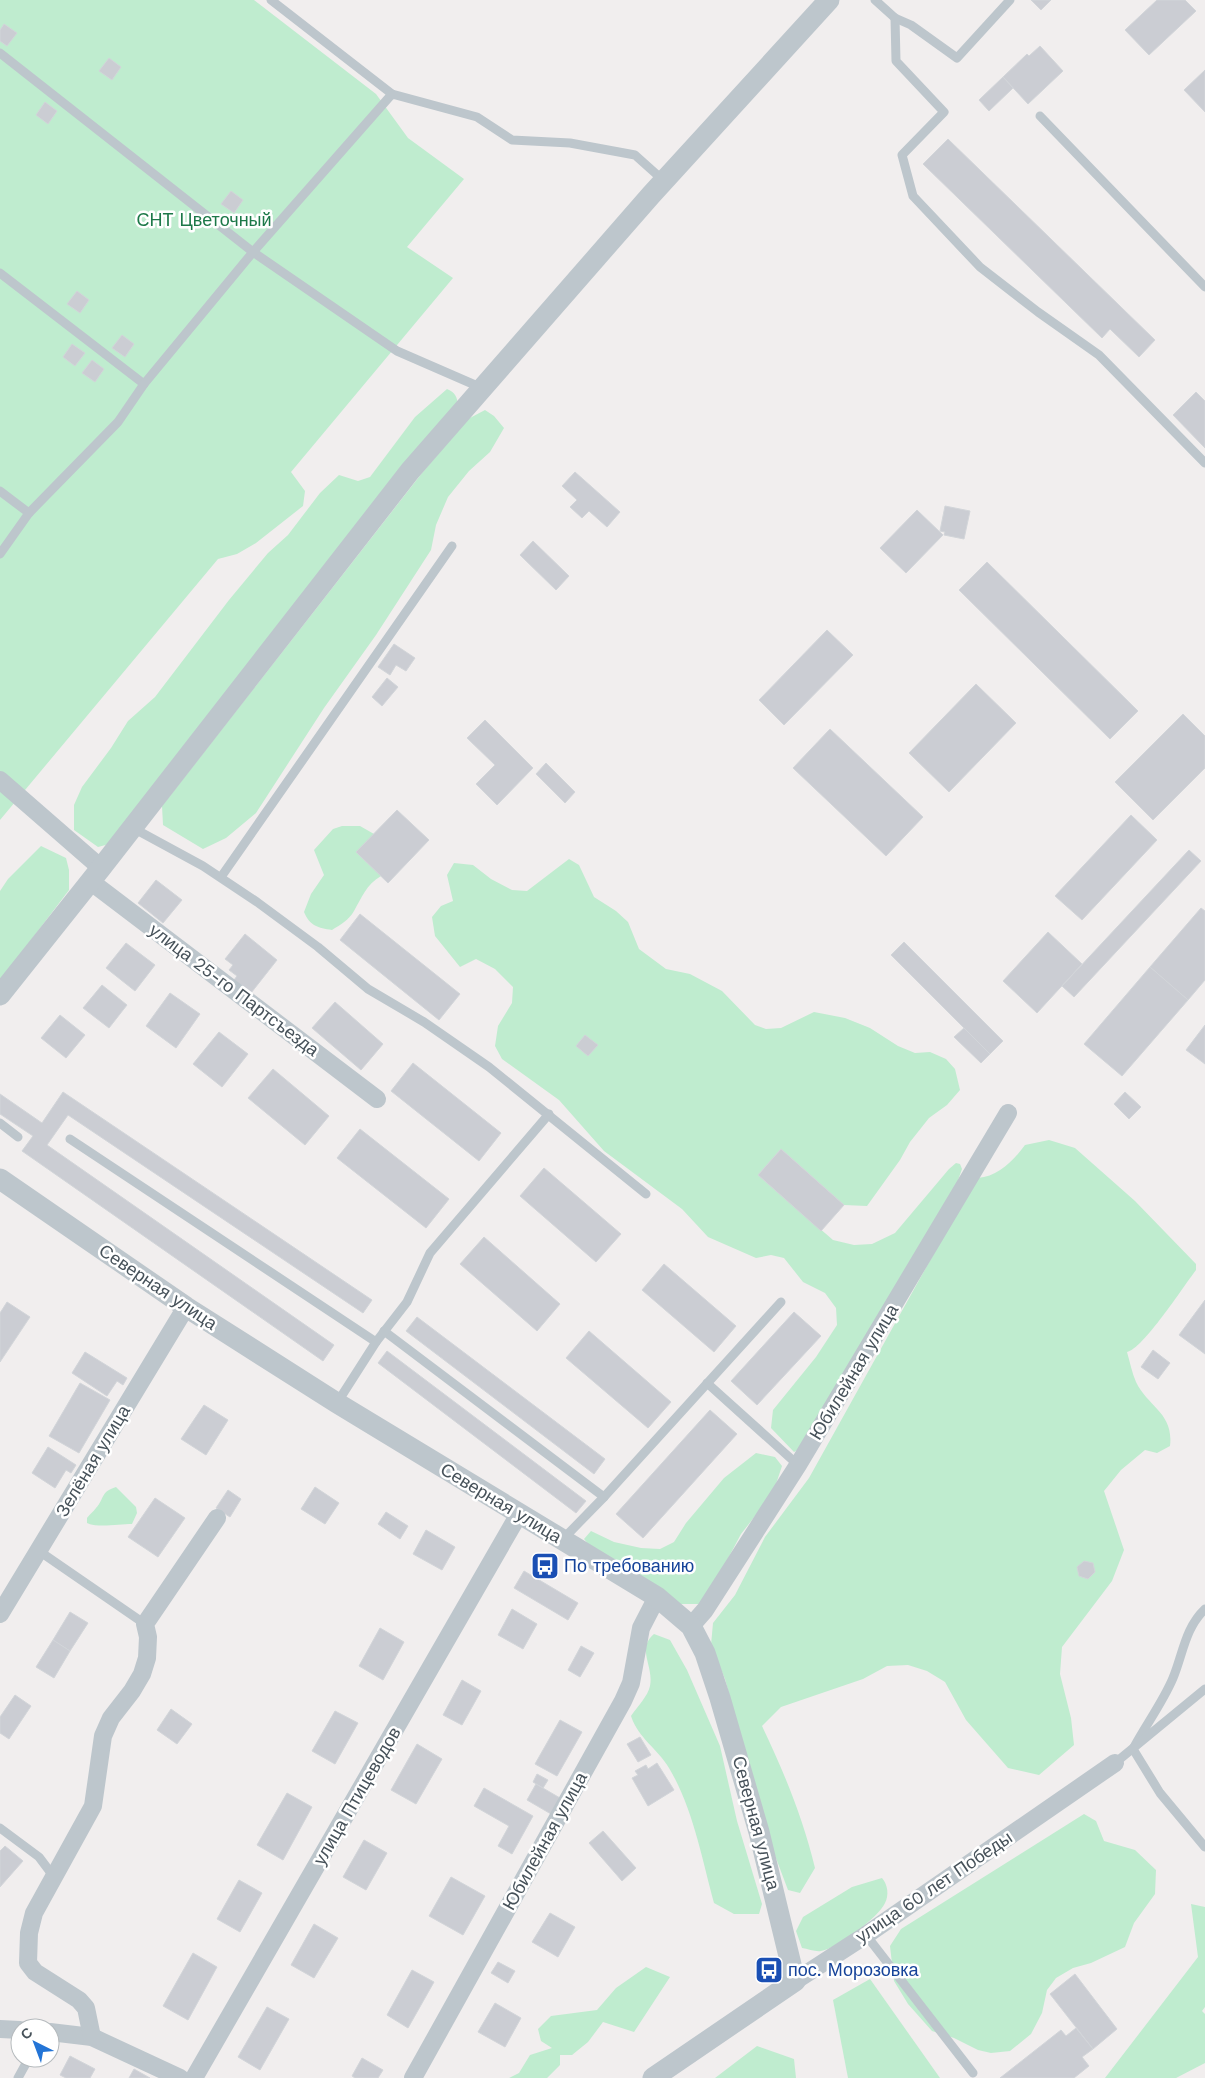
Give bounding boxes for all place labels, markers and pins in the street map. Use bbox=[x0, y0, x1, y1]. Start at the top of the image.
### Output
bus stop icon: По требованию bbox=[530, 1551, 560, 1581]
place label: По требованию bbox=[564, 1555, 694, 1576]
bus stop icon: пос. Морозовка bbox=[754, 1955, 784, 1985]
place label: пос. Морозовка bbox=[788, 1959, 920, 1980]

